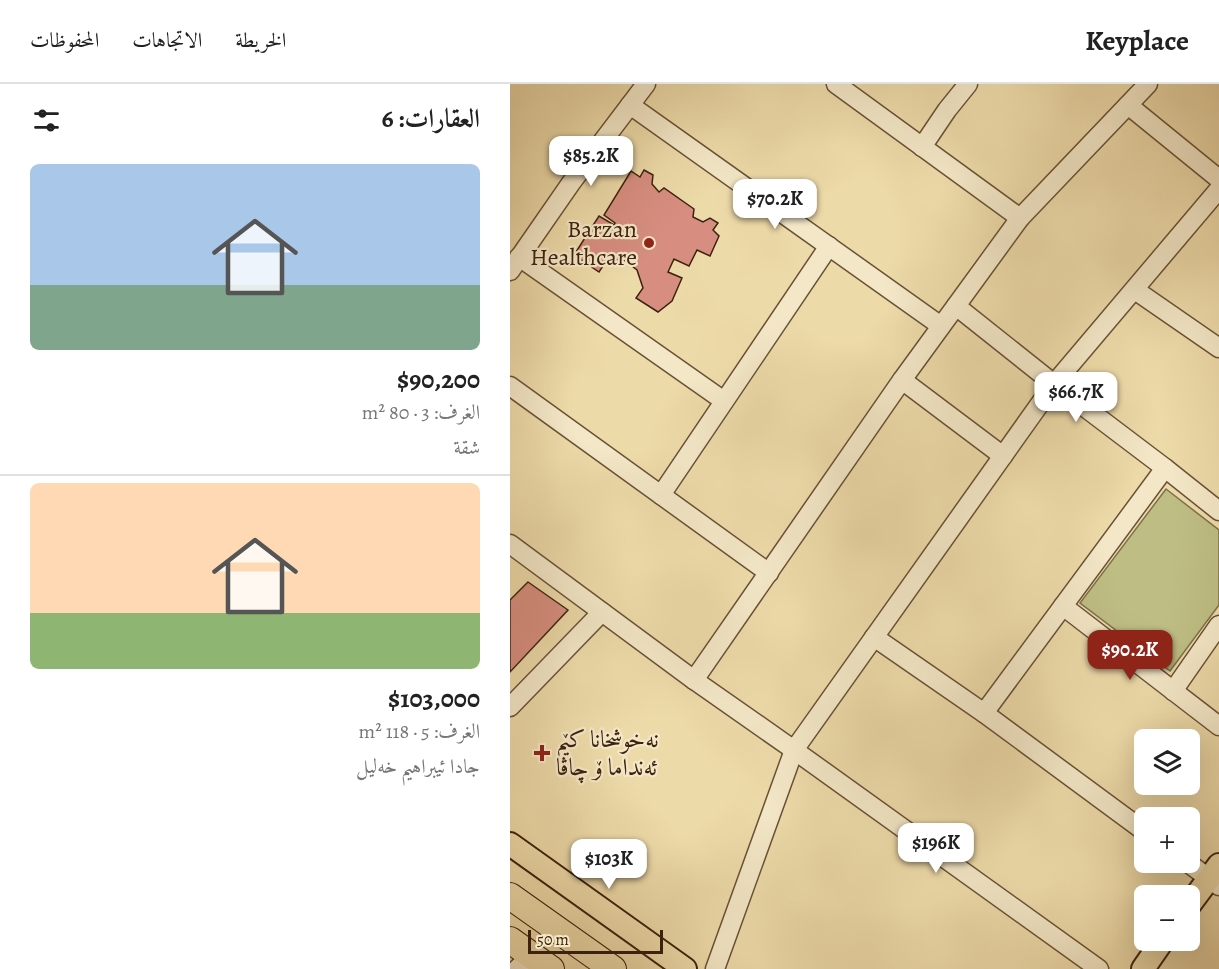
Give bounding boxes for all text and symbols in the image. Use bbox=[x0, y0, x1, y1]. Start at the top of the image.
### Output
text: Keyplace bbox=[1085, 22, 1189, 60]
text: المحفوظات bbox=[30, 26, 99, 54]
text: الاتجاهات bbox=[132, 26, 202, 54]
text: الخريطة bbox=[235, 26, 286, 54]
text: العقارات: 6 bbox=[382, 101, 480, 136]
icon: filters bbox=[30, 104, 63, 137]
pin: $85.2K bbox=[542, 136, 640, 187]
text: $85.2K bbox=[563, 142, 619, 169]
pin: $70.2K bbox=[726, 179, 824, 230]
text: $70.2K bbox=[747, 185, 803, 212]
icon: home bbox=[201, 203, 309, 311]
place label: Barzan Healthcare bbox=[530, 213, 637, 273]
marker: Barzan Healthcare bbox=[642, 236, 656, 250]
text: $90,200 bbox=[397, 362, 480, 397]
pin: $66.7K bbox=[1027, 372, 1125, 423]
text: $66.7K bbox=[1048, 378, 1104, 405]
text: الغرف: 3 · 80 m² bbox=[362, 399, 480, 426]
text: شقة bbox=[454, 434, 480, 461]
icon: home bbox=[201, 522, 309, 630]
pin: $90.2K bbox=[1081, 630, 1179, 681]
text: $90.2K bbox=[1102, 636, 1158, 663]
text: $103,000 bbox=[388, 681, 480, 716]
text: الغرف: 5 · 118 m² bbox=[359, 718, 480, 745]
place label: نەخوشخانا کێم ئەنداما ۆ چاڤا bbox=[556, 723, 659, 784]
map controls bbox=[1134, 729, 1200, 951]
button: layers bbox=[1134, 729, 1200, 795]
marker: نەخوشخانا کێم ئەنداما ۆ چاڤا bbox=[533, 744, 551, 762]
text: جادا ئیبراهیم خەلیل bbox=[356, 753, 480, 780]
button: + bbox=[1134, 807, 1200, 873]
pin: $196K bbox=[894, 823, 978, 874]
text: $196K bbox=[912, 829, 960, 856]
pin: $103K bbox=[567, 839, 651, 890]
text: $103K bbox=[585, 845, 633, 872]
button: − bbox=[1134, 885, 1200, 951]
scale bar bbox=[528, 927, 663, 954]
text: 50 m bbox=[537, 929, 569, 951]

